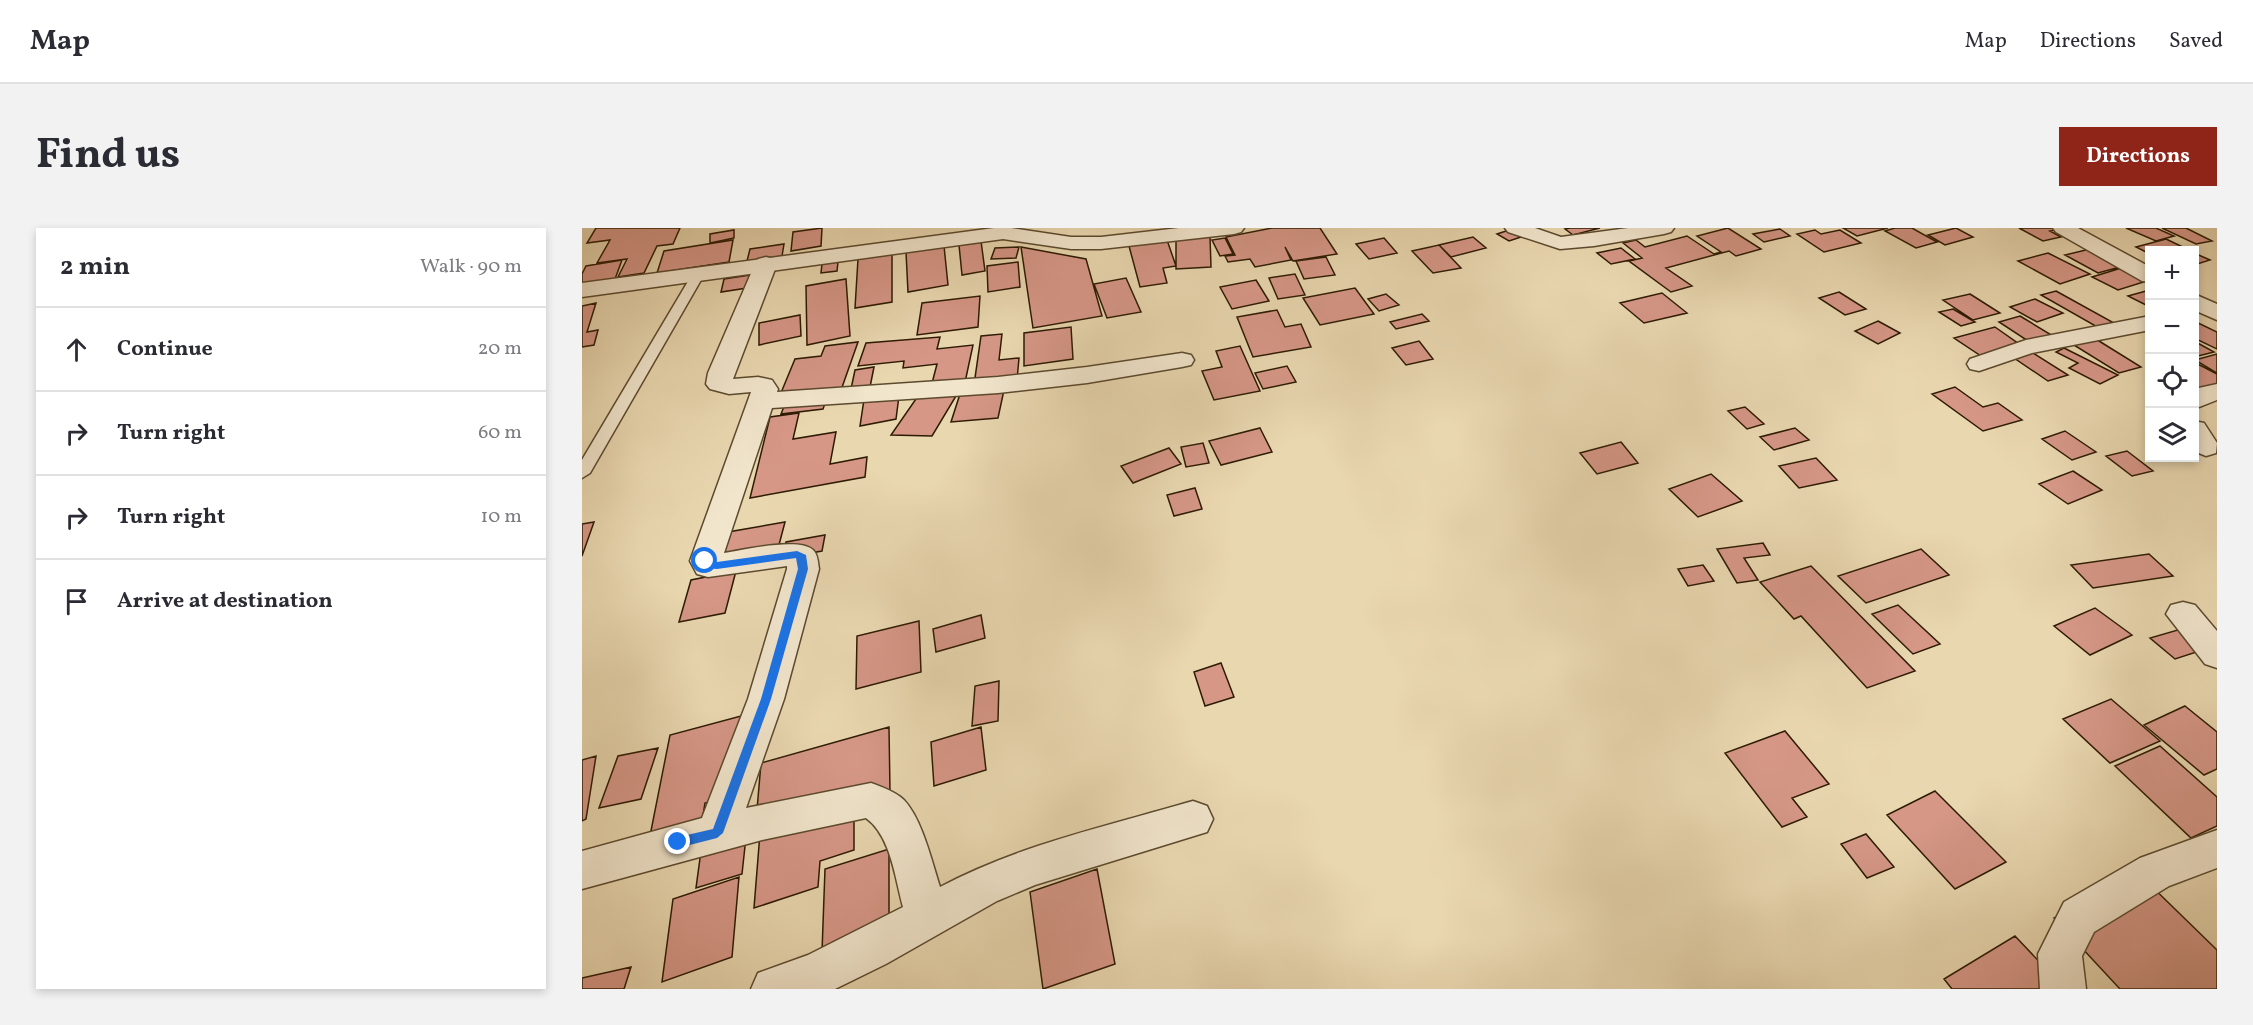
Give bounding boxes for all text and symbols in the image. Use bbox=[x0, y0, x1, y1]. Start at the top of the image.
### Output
text: Map bbox=[30, 22, 90, 61]
text: Map bbox=[1965, 27, 2007, 56]
text: Directions bbox=[2040, 27, 2136, 56]
text: Saved bbox=[2169, 27, 2223, 56]
text: Find us bbox=[36, 127, 180, 186]
button: Directions bbox=[2059, 127, 2217, 186]
map controls bbox=[2145, 246, 2199, 462]
button: + bbox=[2145, 246, 2199, 300]
text: 2 min bbox=[60, 249, 130, 285]
text: Walk · 90 m bbox=[420, 253, 522, 281]
button: − bbox=[2145, 300, 2199, 354]
icon: ahead bbox=[60, 333, 93, 366]
text: Continue bbox=[117, 334, 213, 365]
text: 20 m bbox=[478, 335, 522, 363]
button: locate bbox=[2145, 354, 2199, 408]
button: layers bbox=[2145, 408, 2199, 462]
icon: right bbox=[60, 417, 93, 450]
text: Turn right bbox=[117, 418, 225, 449]
text: 60 m bbox=[478, 419, 522, 447]
icon: right bbox=[60, 501, 93, 534]
text: Turn right bbox=[117, 502, 225, 533]
text: 10 m bbox=[481, 503, 522, 531]
route start bbox=[691, 547, 717, 573]
icon: arrive bbox=[60, 585, 93, 618]
text: Arrive at destination bbox=[117, 586, 333, 617]
route end bbox=[664, 828, 690, 854]

